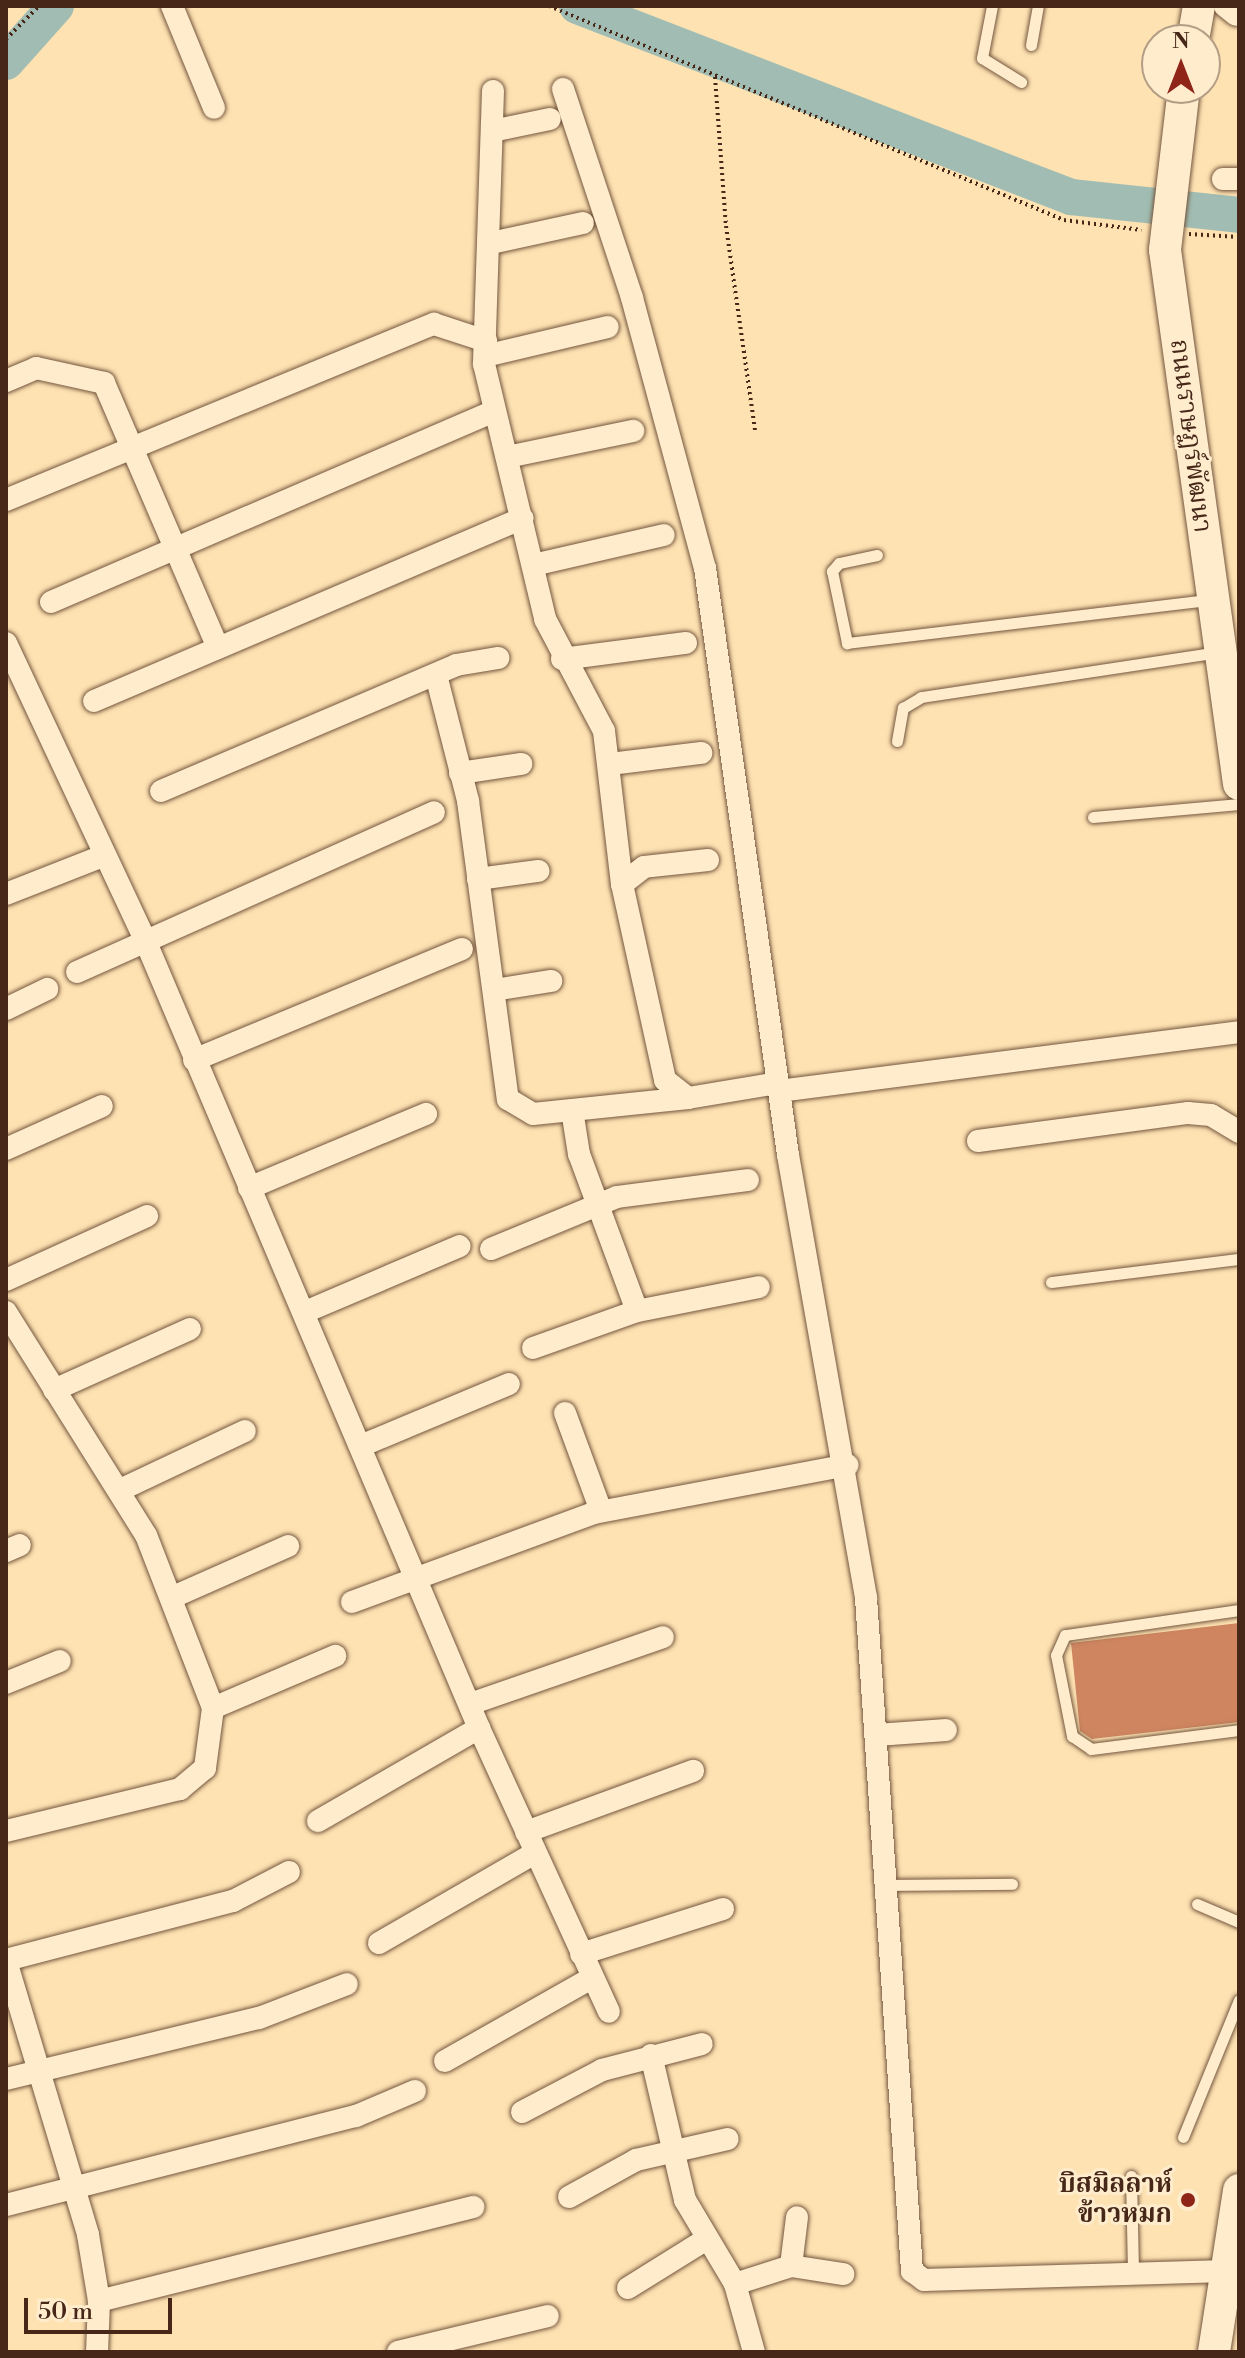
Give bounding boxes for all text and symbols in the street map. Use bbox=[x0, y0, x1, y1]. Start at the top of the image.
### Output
north arrow bbox=[1141, 24, 1221, 104]
text: N bbox=[1172, 28, 1190, 55]
street label: ถนนราษฏร์พัฒนา bbox=[1163, 337, 1217, 535]
place label: บิสมิลลาห์ ข้าวหมก bbox=[1059, 2169, 1172, 2230]
marker: บิสมิลลาห์ ข้าวหมก bbox=[1179, 2191, 1197, 2209]
scale bar bbox=[28, 2282, 176, 2332]
text: 50 m bbox=[38, 2297, 93, 2327]

